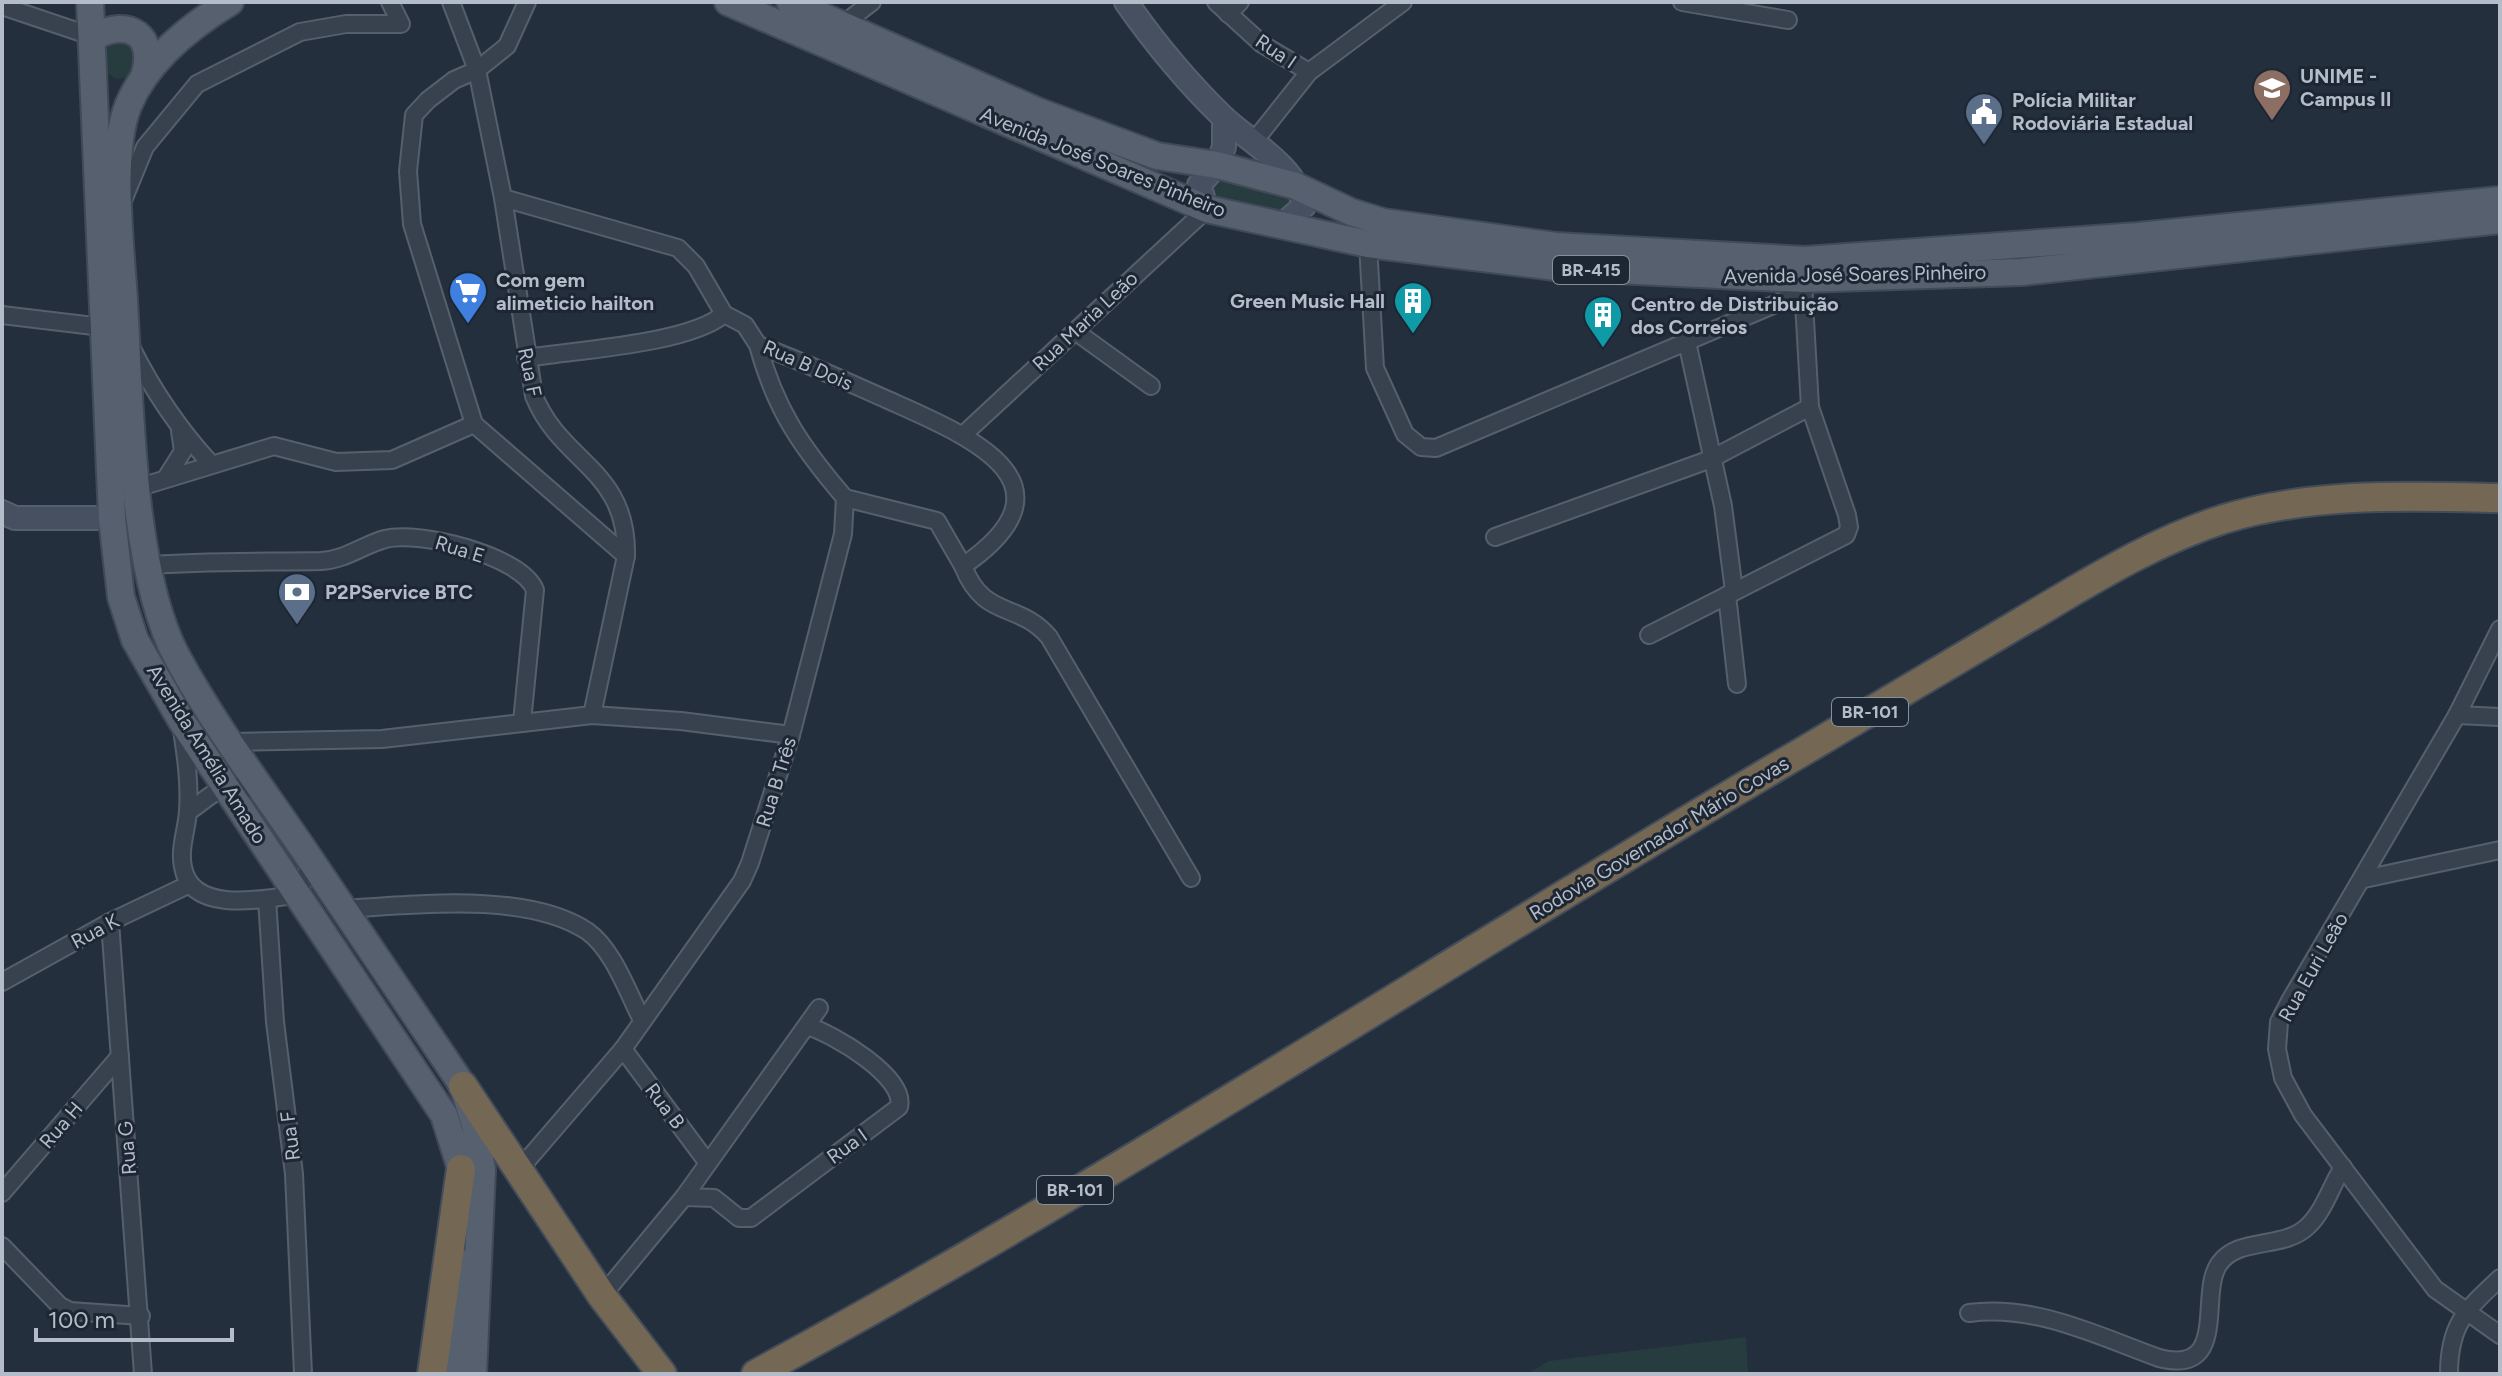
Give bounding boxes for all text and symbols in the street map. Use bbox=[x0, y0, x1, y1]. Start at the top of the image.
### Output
street label: Rua I bbox=[1251, 29, 1301, 73]
place label: UNIME - Campus II bbox=[2300, 64, 2392, 111]
school or university icon: UNIME - Campus II bbox=[2251, 67, 2293, 122]
place label: Polícia Militar Rodoviária Estadual bbox=[2012, 88, 2193, 135]
public building icon: Polícia Militar Rodoviária Estadual bbox=[1963, 91, 2005, 146]
street label: Avenida José Soares Pinheiro bbox=[977, 102, 1229, 222]
road number: BR-415 bbox=[1553, 256, 1629, 284]
street label: Avenida José Soares Pinheiro bbox=[1723, 260, 1987, 288]
street label: Rua Maria Leão bbox=[1027, 266, 1143, 376]
place label: Com gem alimeticio hailton bbox=[496, 268, 654, 315]
supermarket icon: Com gem alimeticio hailton bbox=[447, 270, 489, 325]
building icon: Green Music Hall bbox=[1392, 280, 1434, 335]
place label: Green Music Hall bbox=[1230, 289, 1385, 313]
place label: Centro de Distribuição dos Correios bbox=[1631, 292, 1839, 339]
building icon: Centro de Distribuição dos Correios bbox=[1582, 294, 1624, 349]
street label: Rua B Dois bbox=[760, 335, 856, 395]
street label: Rua F bbox=[513, 345, 547, 399]
street label: Rua E bbox=[432, 530, 488, 568]
bank icon: P2PService BTC bbox=[276, 571, 318, 626]
place label: P2PService BTC bbox=[325, 580, 473, 604]
street label: Avenida Amélia Amado bbox=[142, 660, 272, 848]
road number: BR-101 bbox=[1832, 698, 1908, 726]
street label: Rua B Três bbox=[751, 734, 801, 830]
street label: Rodovia Governador Mário Covas bbox=[1525, 751, 1793, 925]
street label: Rua K bbox=[67, 908, 124, 954]
street label: Rua Euri Leão bbox=[2273, 908, 2353, 1026]
street label: Rua B bbox=[640, 1078, 690, 1134]
street label: Rua H bbox=[34, 1097, 88, 1153]
street label: Rua F bbox=[275, 1110, 305, 1162]
street label: Rua G bbox=[113, 1120, 141, 1176]
street label: Rua I bbox=[822, 1123, 872, 1169]
road number: BR-101 bbox=[1037, 1176, 1113, 1204]
scale bar bbox=[36, 1292, 232, 1342]
text: 100 m bbox=[48, 1305, 115, 1334]

